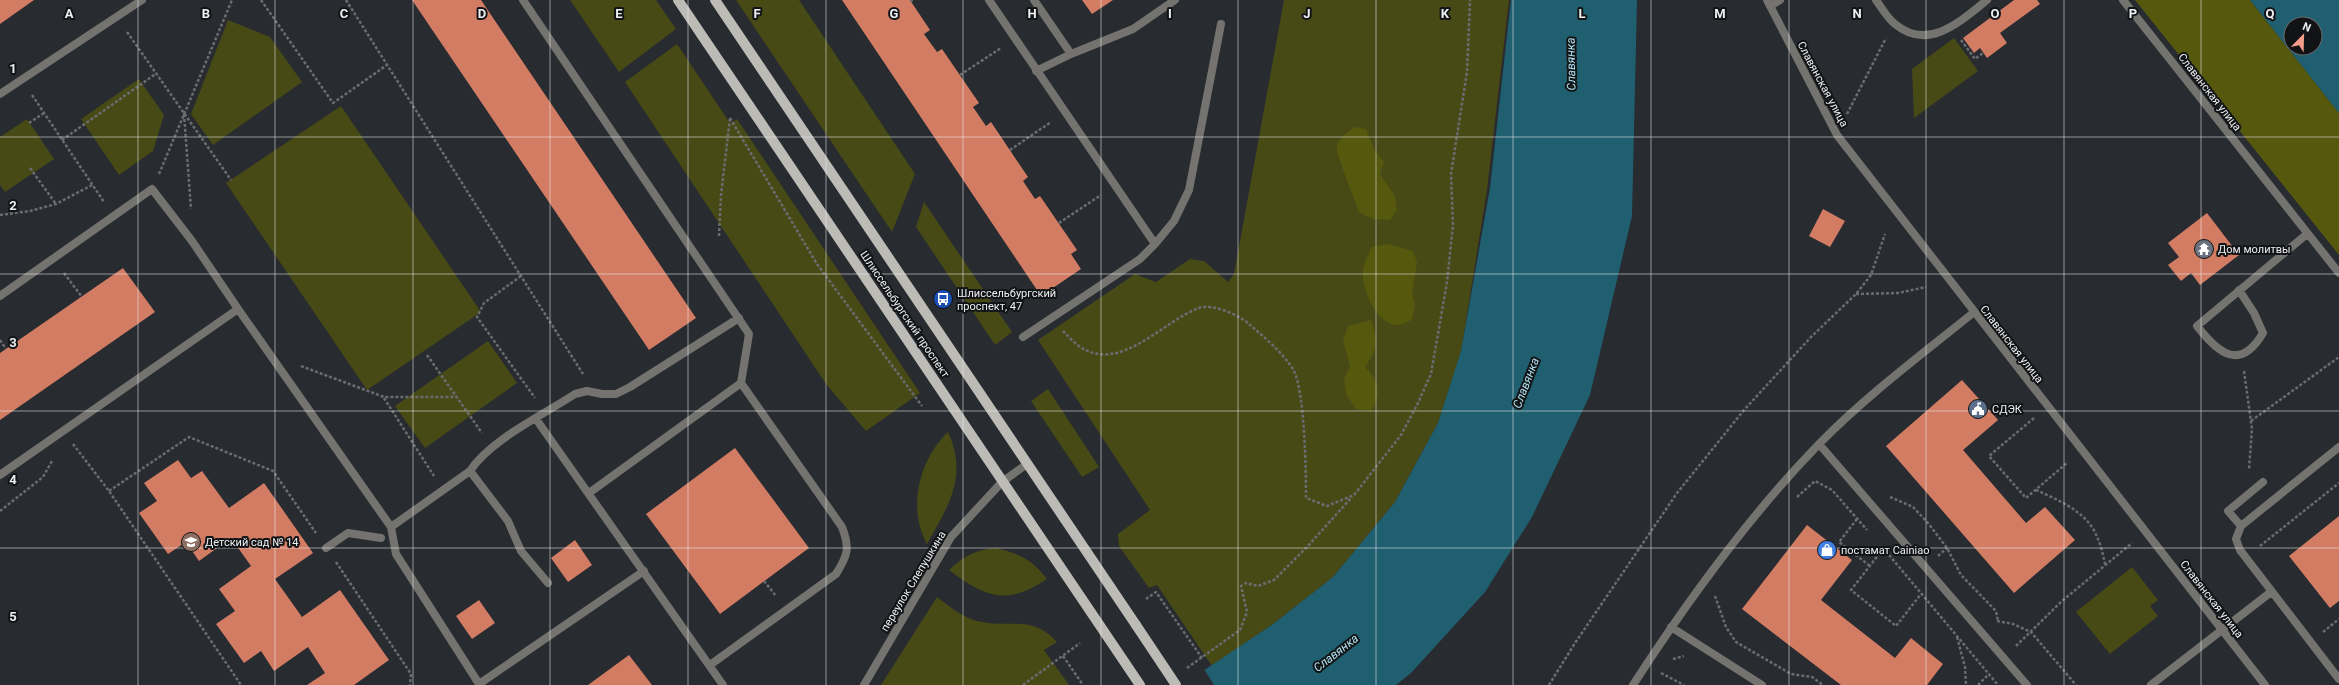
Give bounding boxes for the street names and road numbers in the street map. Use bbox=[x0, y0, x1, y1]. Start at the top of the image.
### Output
street label: Славянская улица bbox=[1795, 39, 1851, 129]
street label: Славянская улица bbox=[2175, 51, 2244, 134]
street label: Шлиссельбургский проспект bbox=[857, 248, 952, 381]
street label: Славянская улица bbox=[1977, 303, 2046, 386]
street label: переулок Слепушкина bbox=[878, 529, 949, 634]
street label: Славянская улица bbox=[2177, 558, 2246, 641]

